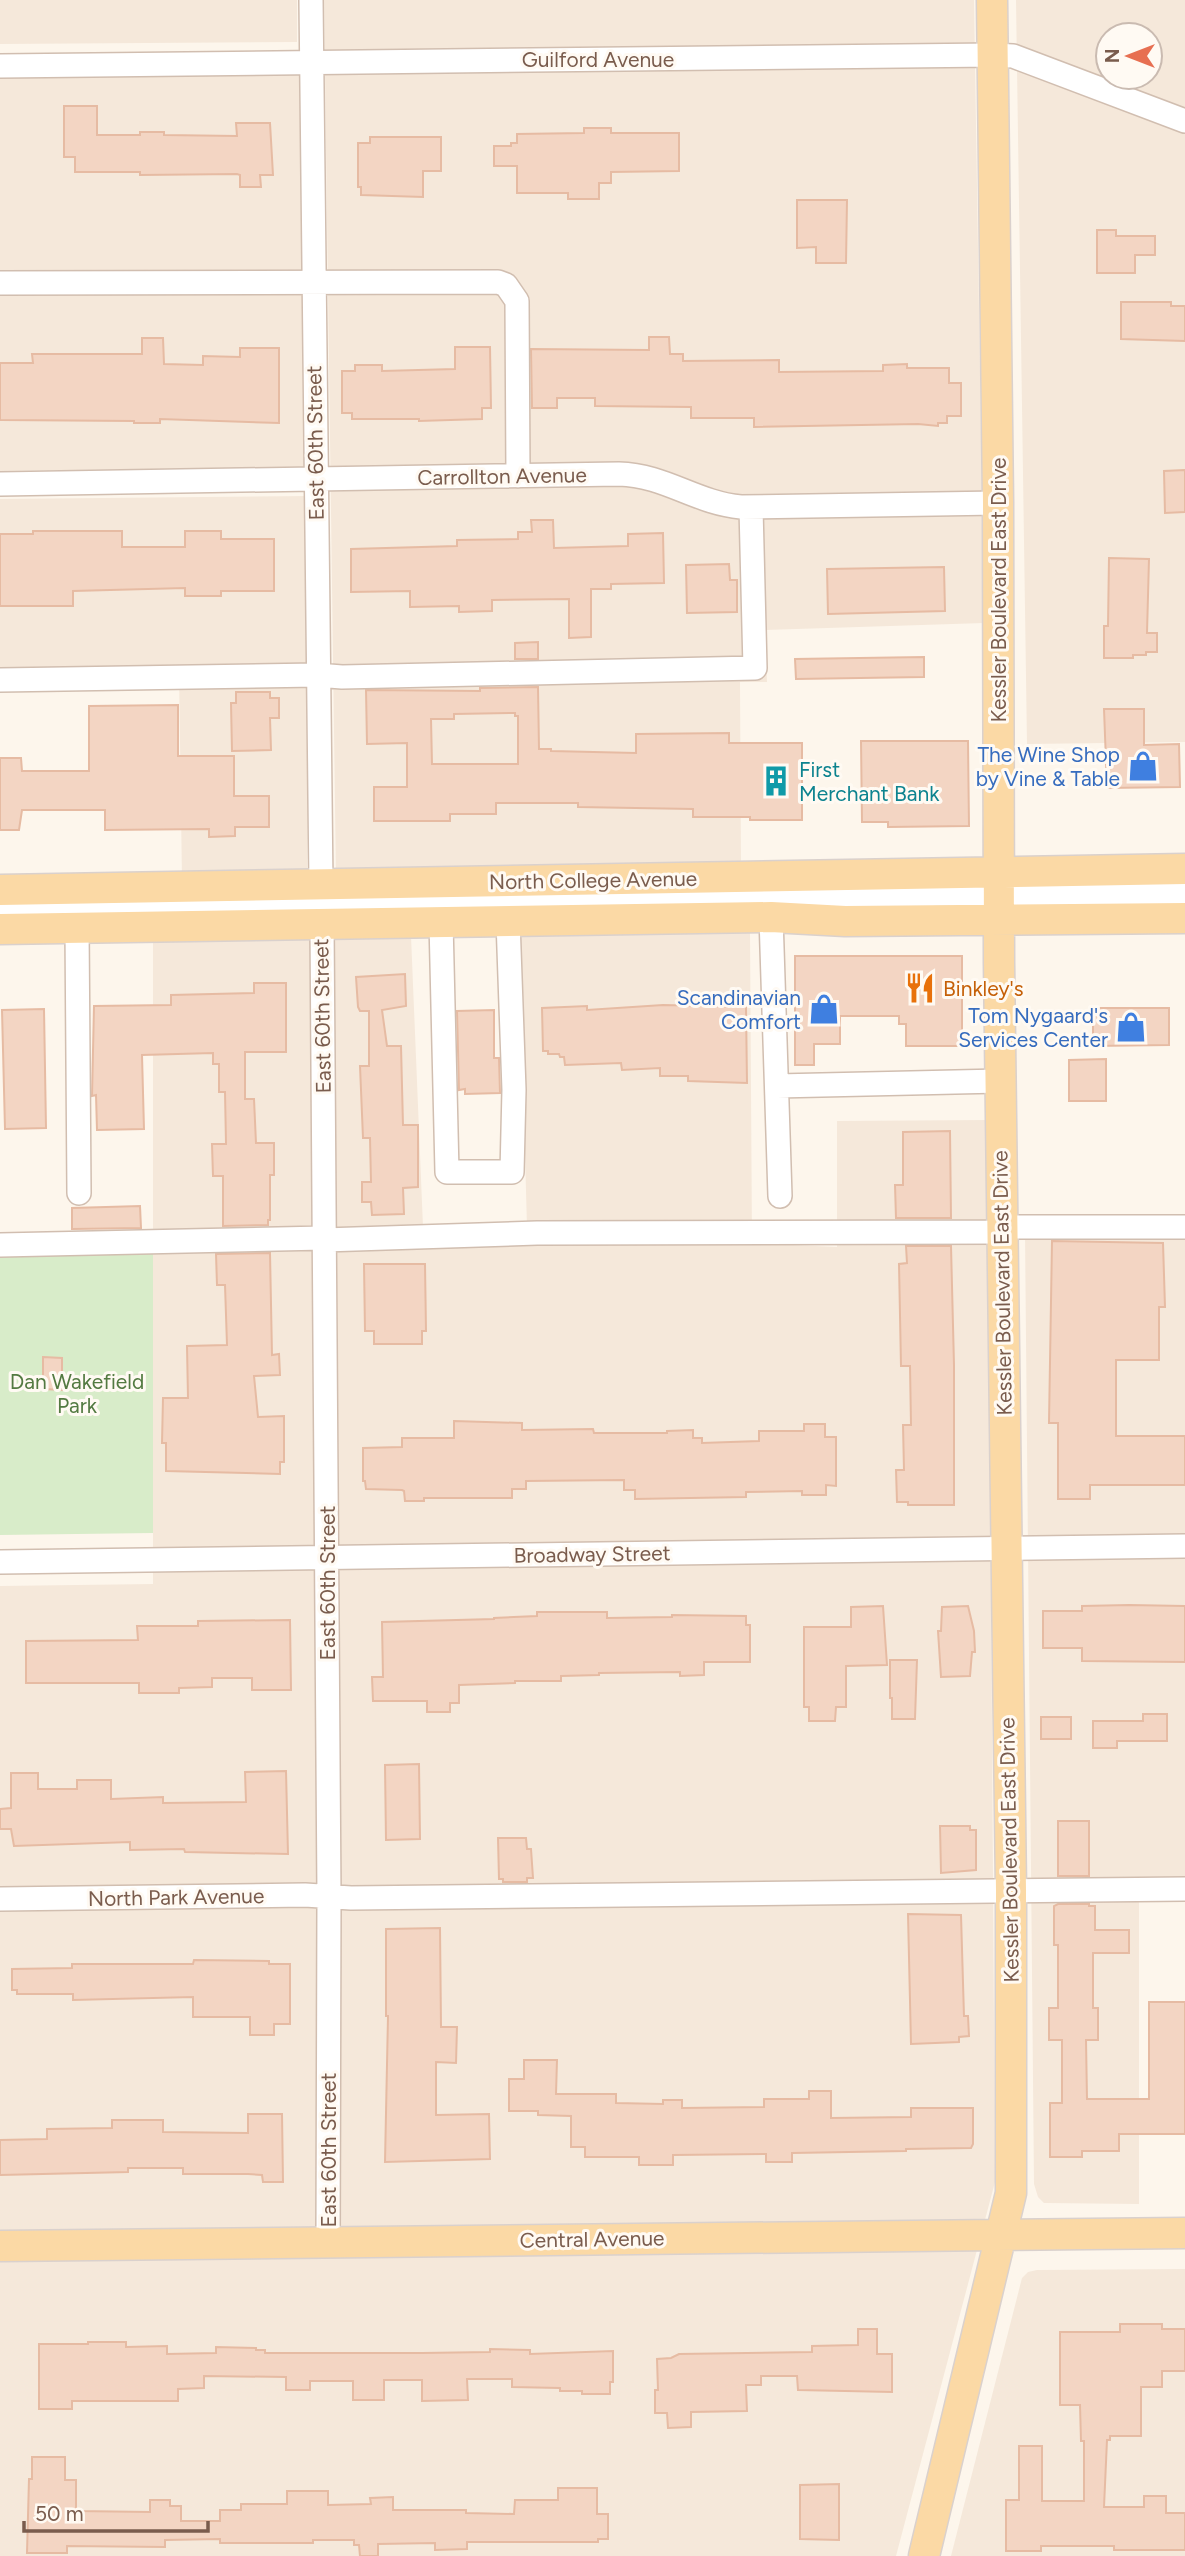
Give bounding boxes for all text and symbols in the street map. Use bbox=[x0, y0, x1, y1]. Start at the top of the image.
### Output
north arrow bbox=[1094, 21, 1164, 91]
street label: Guilford Avenue bbox=[522, 47, 674, 72]
text: N bbox=[1101, 49, 1124, 63]
street label: East 60th Street bbox=[301, 365, 329, 521]
street label: Kessler Boulevard East Drive bbox=[986, 457, 1011, 723]
street label: Carrollton Avenue bbox=[417, 462, 587, 490]
place label: The Wine Shop by Vine & Table bbox=[976, 742, 1120, 791]
shop icon: The Wine Shop by Vine & Table bbox=[1126, 749, 1160, 783]
place label: First Merchant Bank bbox=[799, 757, 940, 806]
building icon: First Merchant Bank bbox=[759, 764, 793, 798]
street label: North College Avenue bbox=[489, 866, 697, 894]
street label: East 60th Street bbox=[308, 938, 336, 1094]
restaurant icon: Binkley's bbox=[903, 971, 937, 1005]
place label: Binkley's bbox=[943, 976, 1023, 1001]
place label: Scandinavian Comfort bbox=[677, 985, 801, 1034]
shop icon: Scandinavian Comfort bbox=[807, 992, 841, 1026]
place label: Tom Nygaard's Services Center bbox=[958, 1003, 1108, 1052]
shop icon: Tom Nygaard's Services Center bbox=[1114, 1010, 1148, 1044]
street label: Kessler Boulevard East Drive bbox=[987, 1150, 1017, 1416]
park label: Dan Wakefield Park bbox=[10, 1369, 144, 1418]
street label: East 60th Street bbox=[315, 1505, 340, 1661]
street label: Broadway Street bbox=[513, 1540, 671, 1568]
street label: Kessler Boulevard East Drive bbox=[994, 1717, 1024, 1983]
street label: North Park Avenue bbox=[88, 1883, 264, 1911]
street label: East 60th Street bbox=[316, 2072, 341, 2228]
street label: Central Avenue bbox=[519, 2225, 665, 2253]
scale bar bbox=[24, 2490, 208, 2534]
text: 50 m bbox=[35, 2501, 84, 2526]

